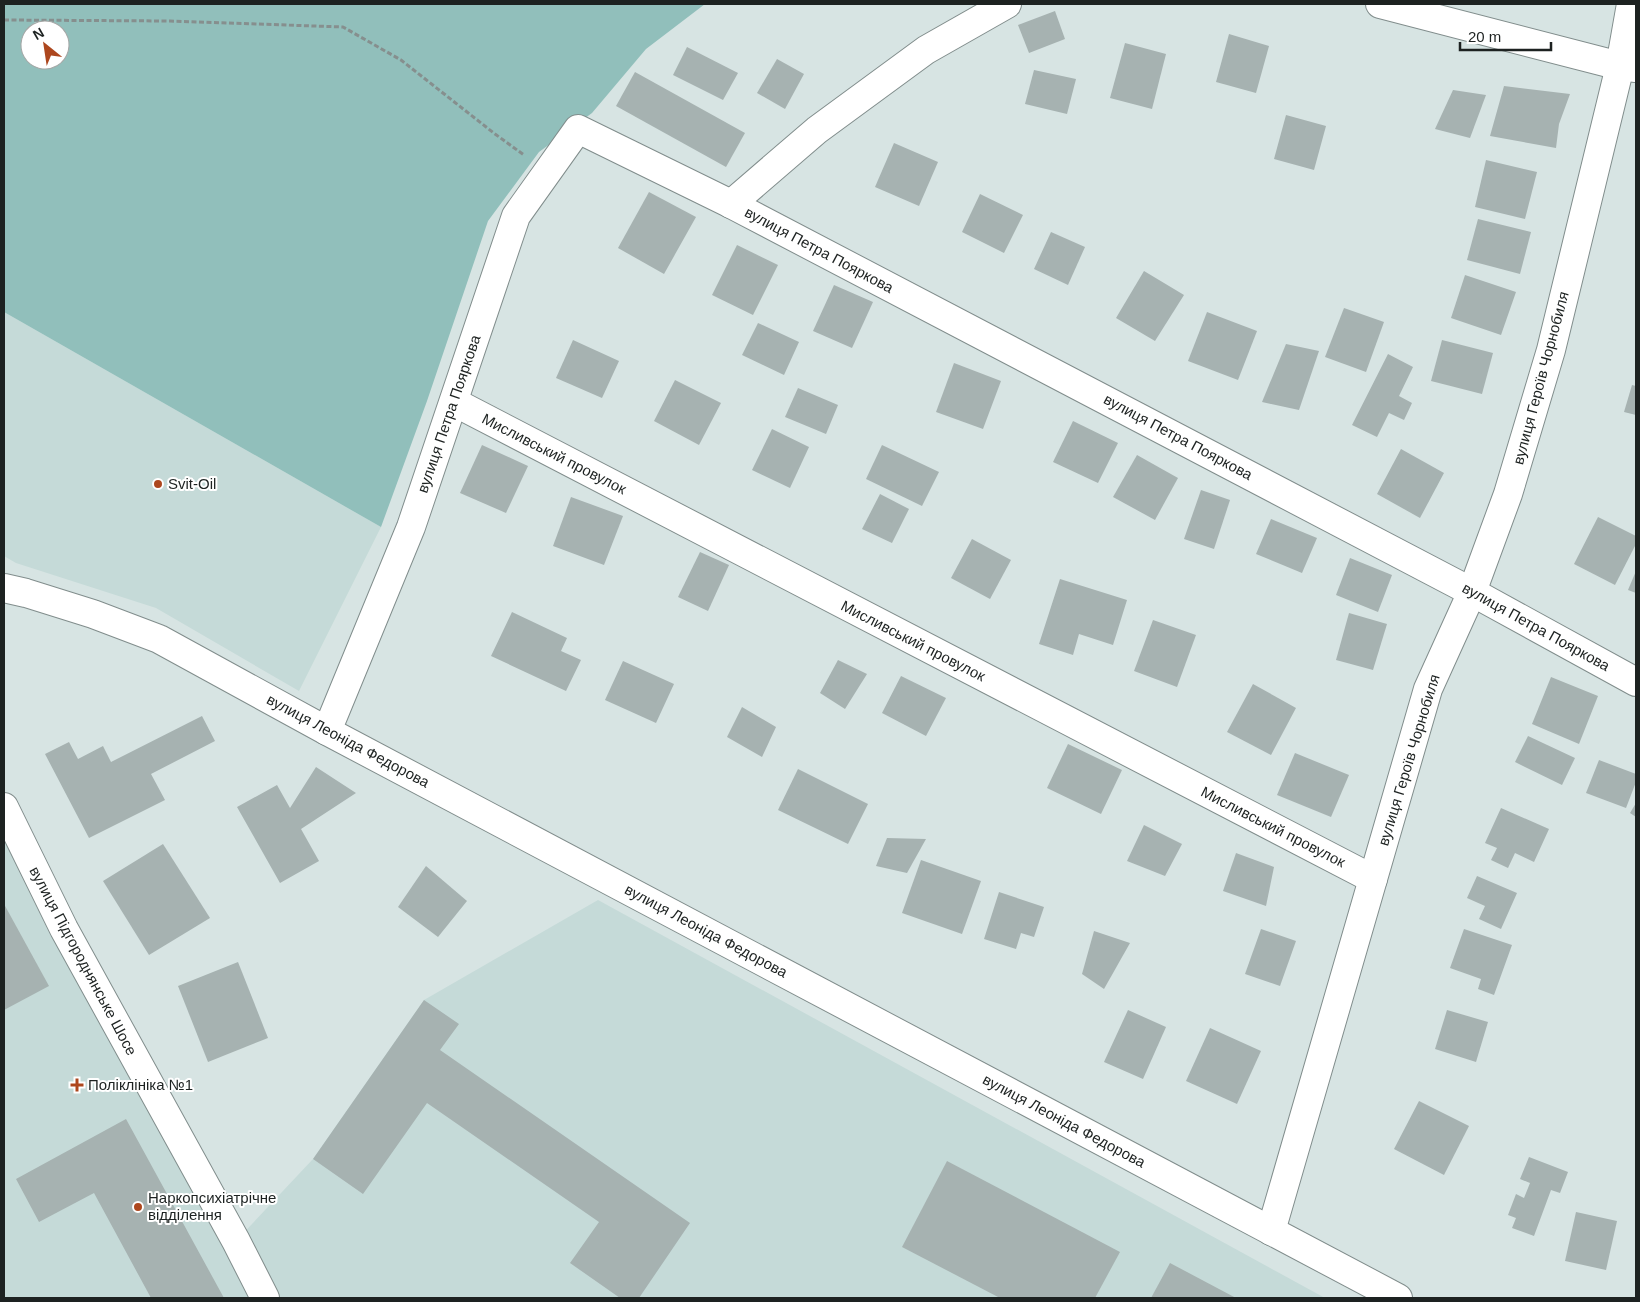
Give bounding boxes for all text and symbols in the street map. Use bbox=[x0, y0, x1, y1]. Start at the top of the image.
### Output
north arrow bbox=[20, 20, 70, 70]
scale bar bbox=[1460, 20, 1551, 52]
text: N bbox=[30, 24, 47, 43]
text: 20 m bbox=[1468, 28, 1501, 45]
street label: вулиця Петра Пояркова bbox=[742, 203, 897, 296]
street label: вулиця Героїв Чорнобиля bbox=[1509, 289, 1572, 466]
street label: вулиця Петра Пояркова bbox=[413, 332, 484, 495]
street label: вулиця Петра Пояркова bbox=[1101, 390, 1256, 483]
street label: Мисливський провулок bbox=[479, 410, 630, 498]
place label: Svit-Oil bbox=[168, 475, 216, 492]
marker: Svit-Oil bbox=[152, 478, 164, 490]
street label: вулиця Петра Пояркова bbox=[1460, 579, 1614, 675]
street label: Мисливський провулок bbox=[838, 597, 989, 685]
street label: вулиця Героїв Чорнобиля bbox=[1374, 672, 1443, 848]
street label: вулиця Леоніда Федорова bbox=[264, 690, 433, 791]
street label: Мисливський провулок bbox=[1198, 783, 1349, 871]
street label: вулиця Підгороднянське Шосе bbox=[26, 863, 141, 1058]
street label: вулиця Леоніда Федорова bbox=[622, 880, 791, 981]
street label: вулиця Леоніда Федорова bbox=[980, 1070, 1149, 1171]
place label: Поліклініка №1 bbox=[88, 1076, 193, 1093]
marker: Поліклініка №1 bbox=[70, 1078, 84, 1092]
place label: Наркопсихіатрічне відділення bbox=[148, 1189, 276, 1223]
marker: Наркопсихіатрічне відділення bbox=[132, 1201, 144, 1213]

